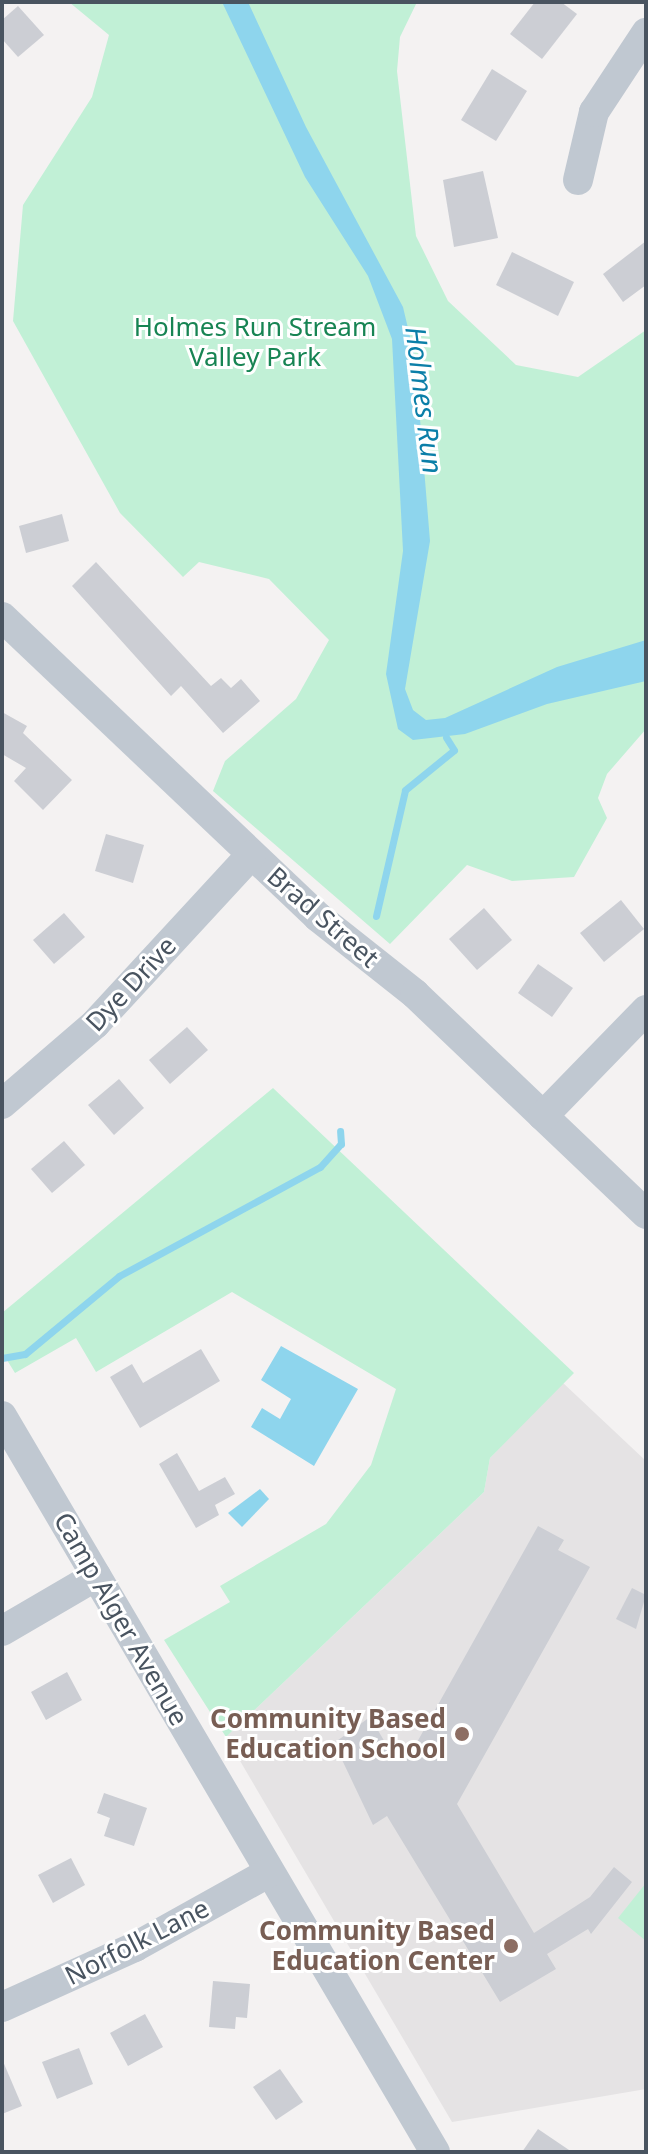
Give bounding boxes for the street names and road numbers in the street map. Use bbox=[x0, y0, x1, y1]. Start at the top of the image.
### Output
street label: Brad Street bbox=[261, 860, 385, 974]
street label: Dye Drive bbox=[79, 930, 183, 1038]
street label: Camp Alger Avenue bbox=[47, 1507, 195, 1731]
street label: Norfolk Lane bbox=[60, 1892, 214, 1992]

